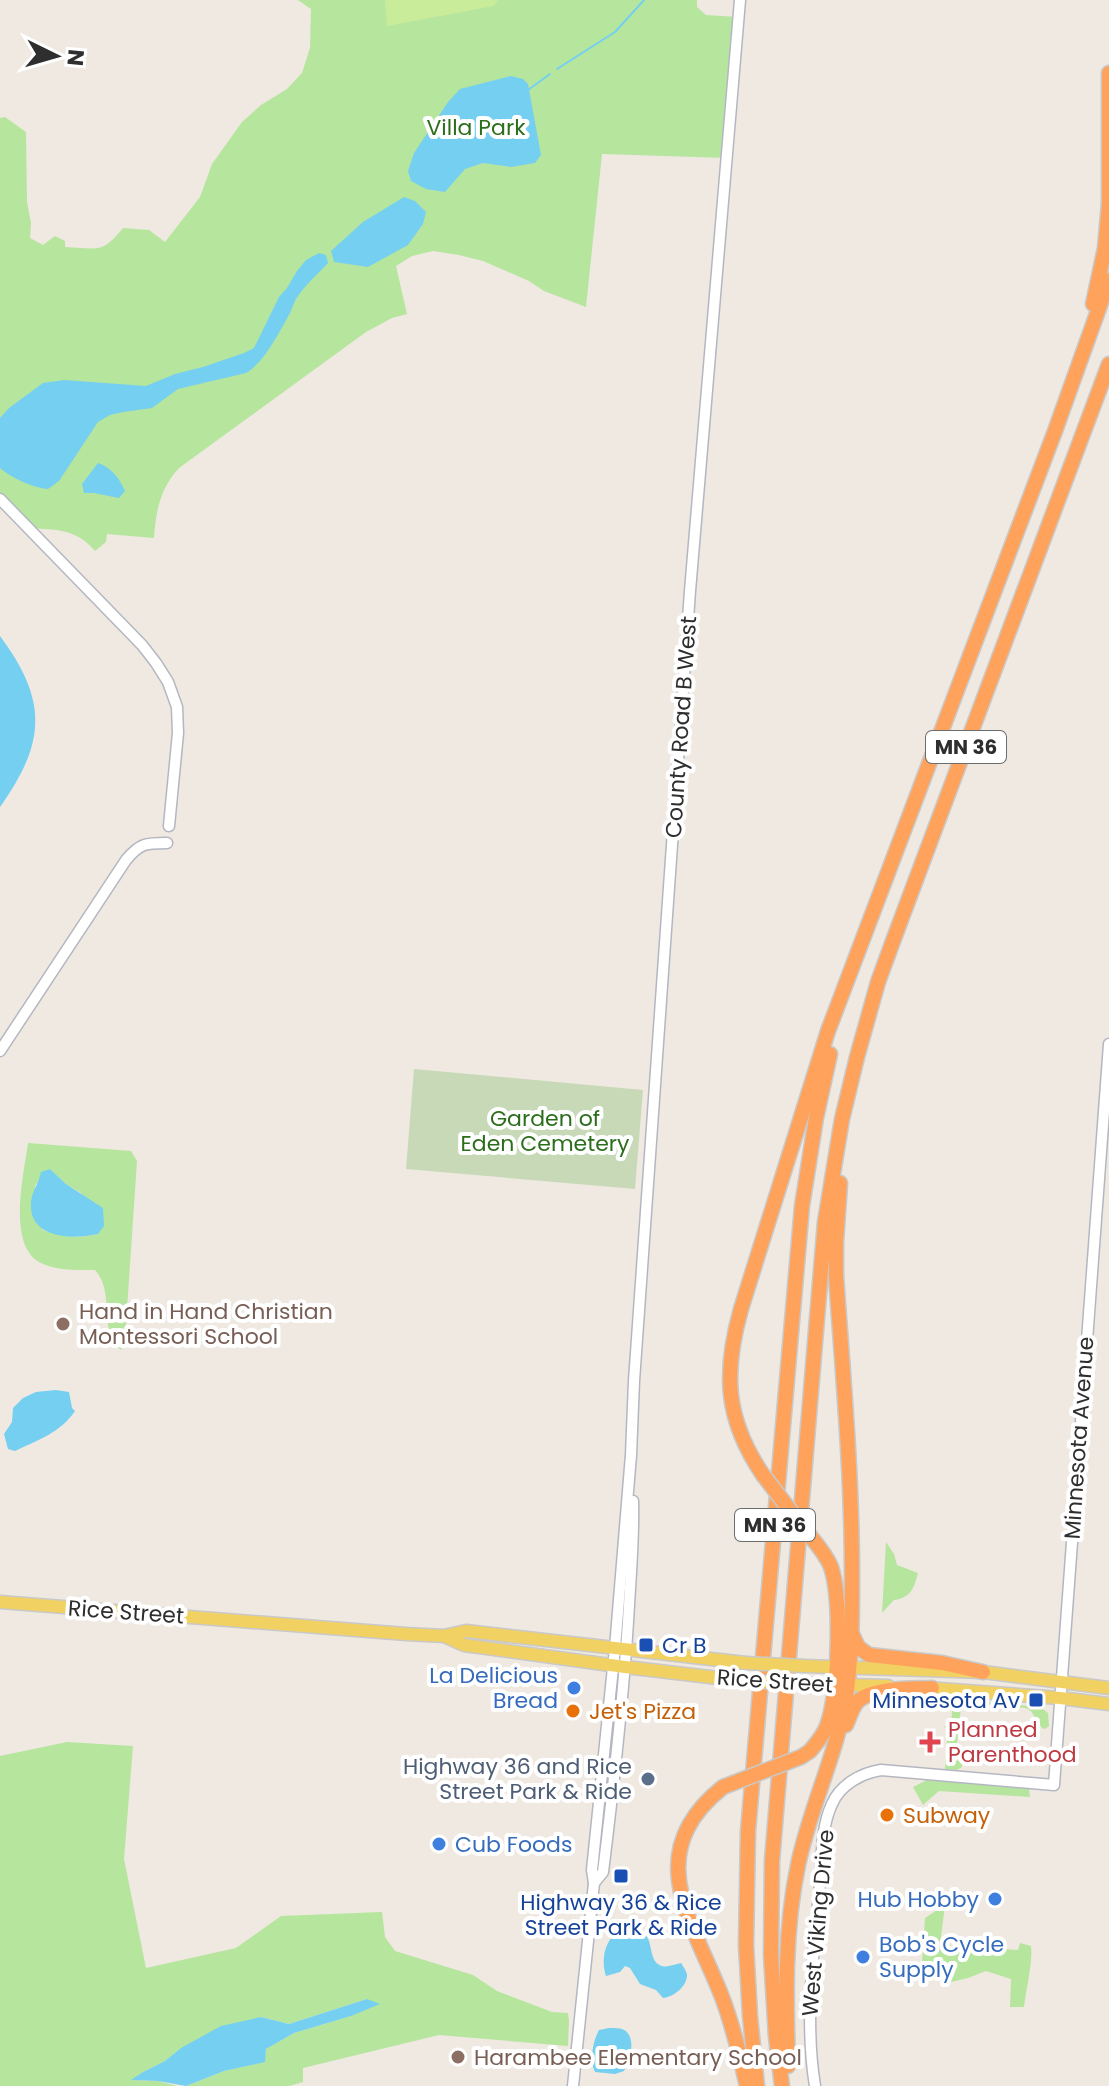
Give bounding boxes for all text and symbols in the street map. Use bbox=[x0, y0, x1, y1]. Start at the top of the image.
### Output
north arrow bbox=[16, 16, 96, 96]
text: N bbox=[59, 48, 92, 67]
park label: Villa Park bbox=[426, 112, 526, 143]
street label: County Road B West bbox=[658, 615, 704, 839]
road number: MN 36 bbox=[926, 731, 1006, 763]
park label: Garden of Eden Cemetery bbox=[461, 1103, 630, 1159]
place label: Hand in Hand Christian Montessori School bbox=[79, 1296, 333, 1352]
marker: Hand in Hand Christian Montessori School bbox=[54, 1315, 72, 1333]
street label: Minnesota Avenue bbox=[1056, 1336, 1102, 1540]
road number: MN 36 bbox=[735, 1509, 815, 1541]
street label: Rice Street bbox=[67, 1592, 185, 1632]
place label: Cr B bbox=[662, 1630, 707, 1661]
marker: Cr B bbox=[637, 1636, 655, 1654]
place label: La Delicious Bread bbox=[429, 1660, 558, 1716]
street label: Rice Street bbox=[716, 1661, 834, 1701]
marker: La Delicious Bread bbox=[565, 1679, 583, 1697]
place label: Minnesota Av bbox=[872, 1685, 1021, 1716]
marker: Minnesota Av bbox=[1027, 1691, 1045, 1709]
place label: Jet's Pizza bbox=[589, 1696, 696, 1727]
marker: Jet's Pizza bbox=[564, 1702, 582, 1720]
place label: Planned Parenthood bbox=[948, 1714, 1077, 1770]
marker: Planned Parenthood bbox=[919, 1731, 941, 1753]
place label: Highway 36 and Rice Street Park & Ride bbox=[403, 1751, 632, 1807]
marker: Highway 36 and Rice Street Park & Ride bbox=[639, 1770, 657, 1788]
place label: Subway bbox=[903, 1800, 991, 1831]
marker: Subway bbox=[878, 1806, 896, 1824]
street label: West Viking Drive bbox=[794, 1828, 842, 2018]
place label: Cub Foods bbox=[455, 1829, 572, 1860]
marker: Cub Foods bbox=[430, 1835, 448, 1853]
marker: Highway 36 & Rice Street Park & Ride bbox=[612, 1867, 630, 1885]
place label: Hub Hobby bbox=[858, 1884, 980, 1915]
place label: Highway 36 & Rice Street Park & Ride bbox=[520, 1887, 722, 1943]
marker: Hub Hobby bbox=[986, 1890, 1004, 1908]
place label: Bob's Cycle Supply bbox=[879, 1929, 1004, 1985]
marker: Bob's Cycle Supply bbox=[854, 1948, 872, 1966]
place label: Harambee Elementary School bbox=[474, 2042, 802, 2073]
marker: Harambee Elementary School bbox=[449, 2048, 467, 2066]

